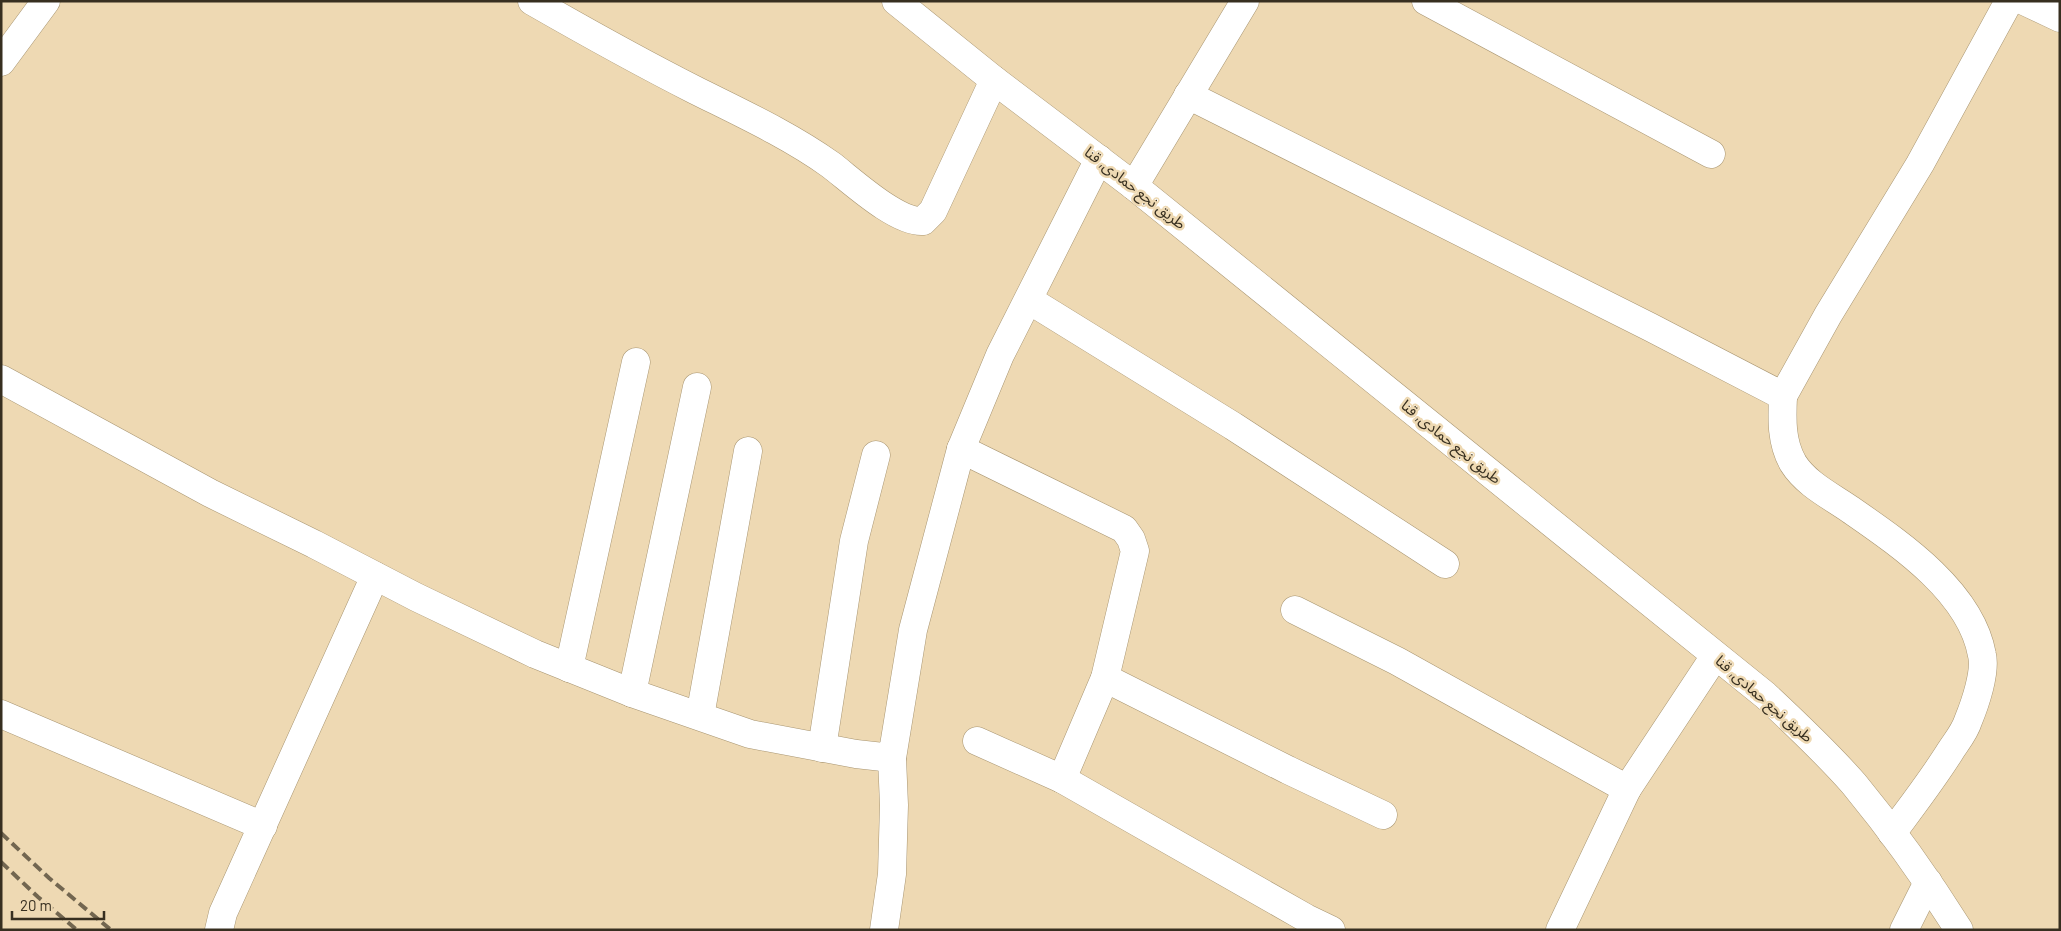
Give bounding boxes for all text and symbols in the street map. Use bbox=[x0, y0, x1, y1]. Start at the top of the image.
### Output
street label: طريق نجع حمادى, قنا bbox=[1079, 142, 1190, 235]
street label: طريق نجع حمادى, قنا bbox=[1395, 395, 1505, 490]
street label: طريق نجع حمادى, قنا bbox=[1710, 651, 1817, 749]
scale bar bbox=[12, 888, 105, 920]
text: 20 m bbox=[20, 896, 52, 914]

